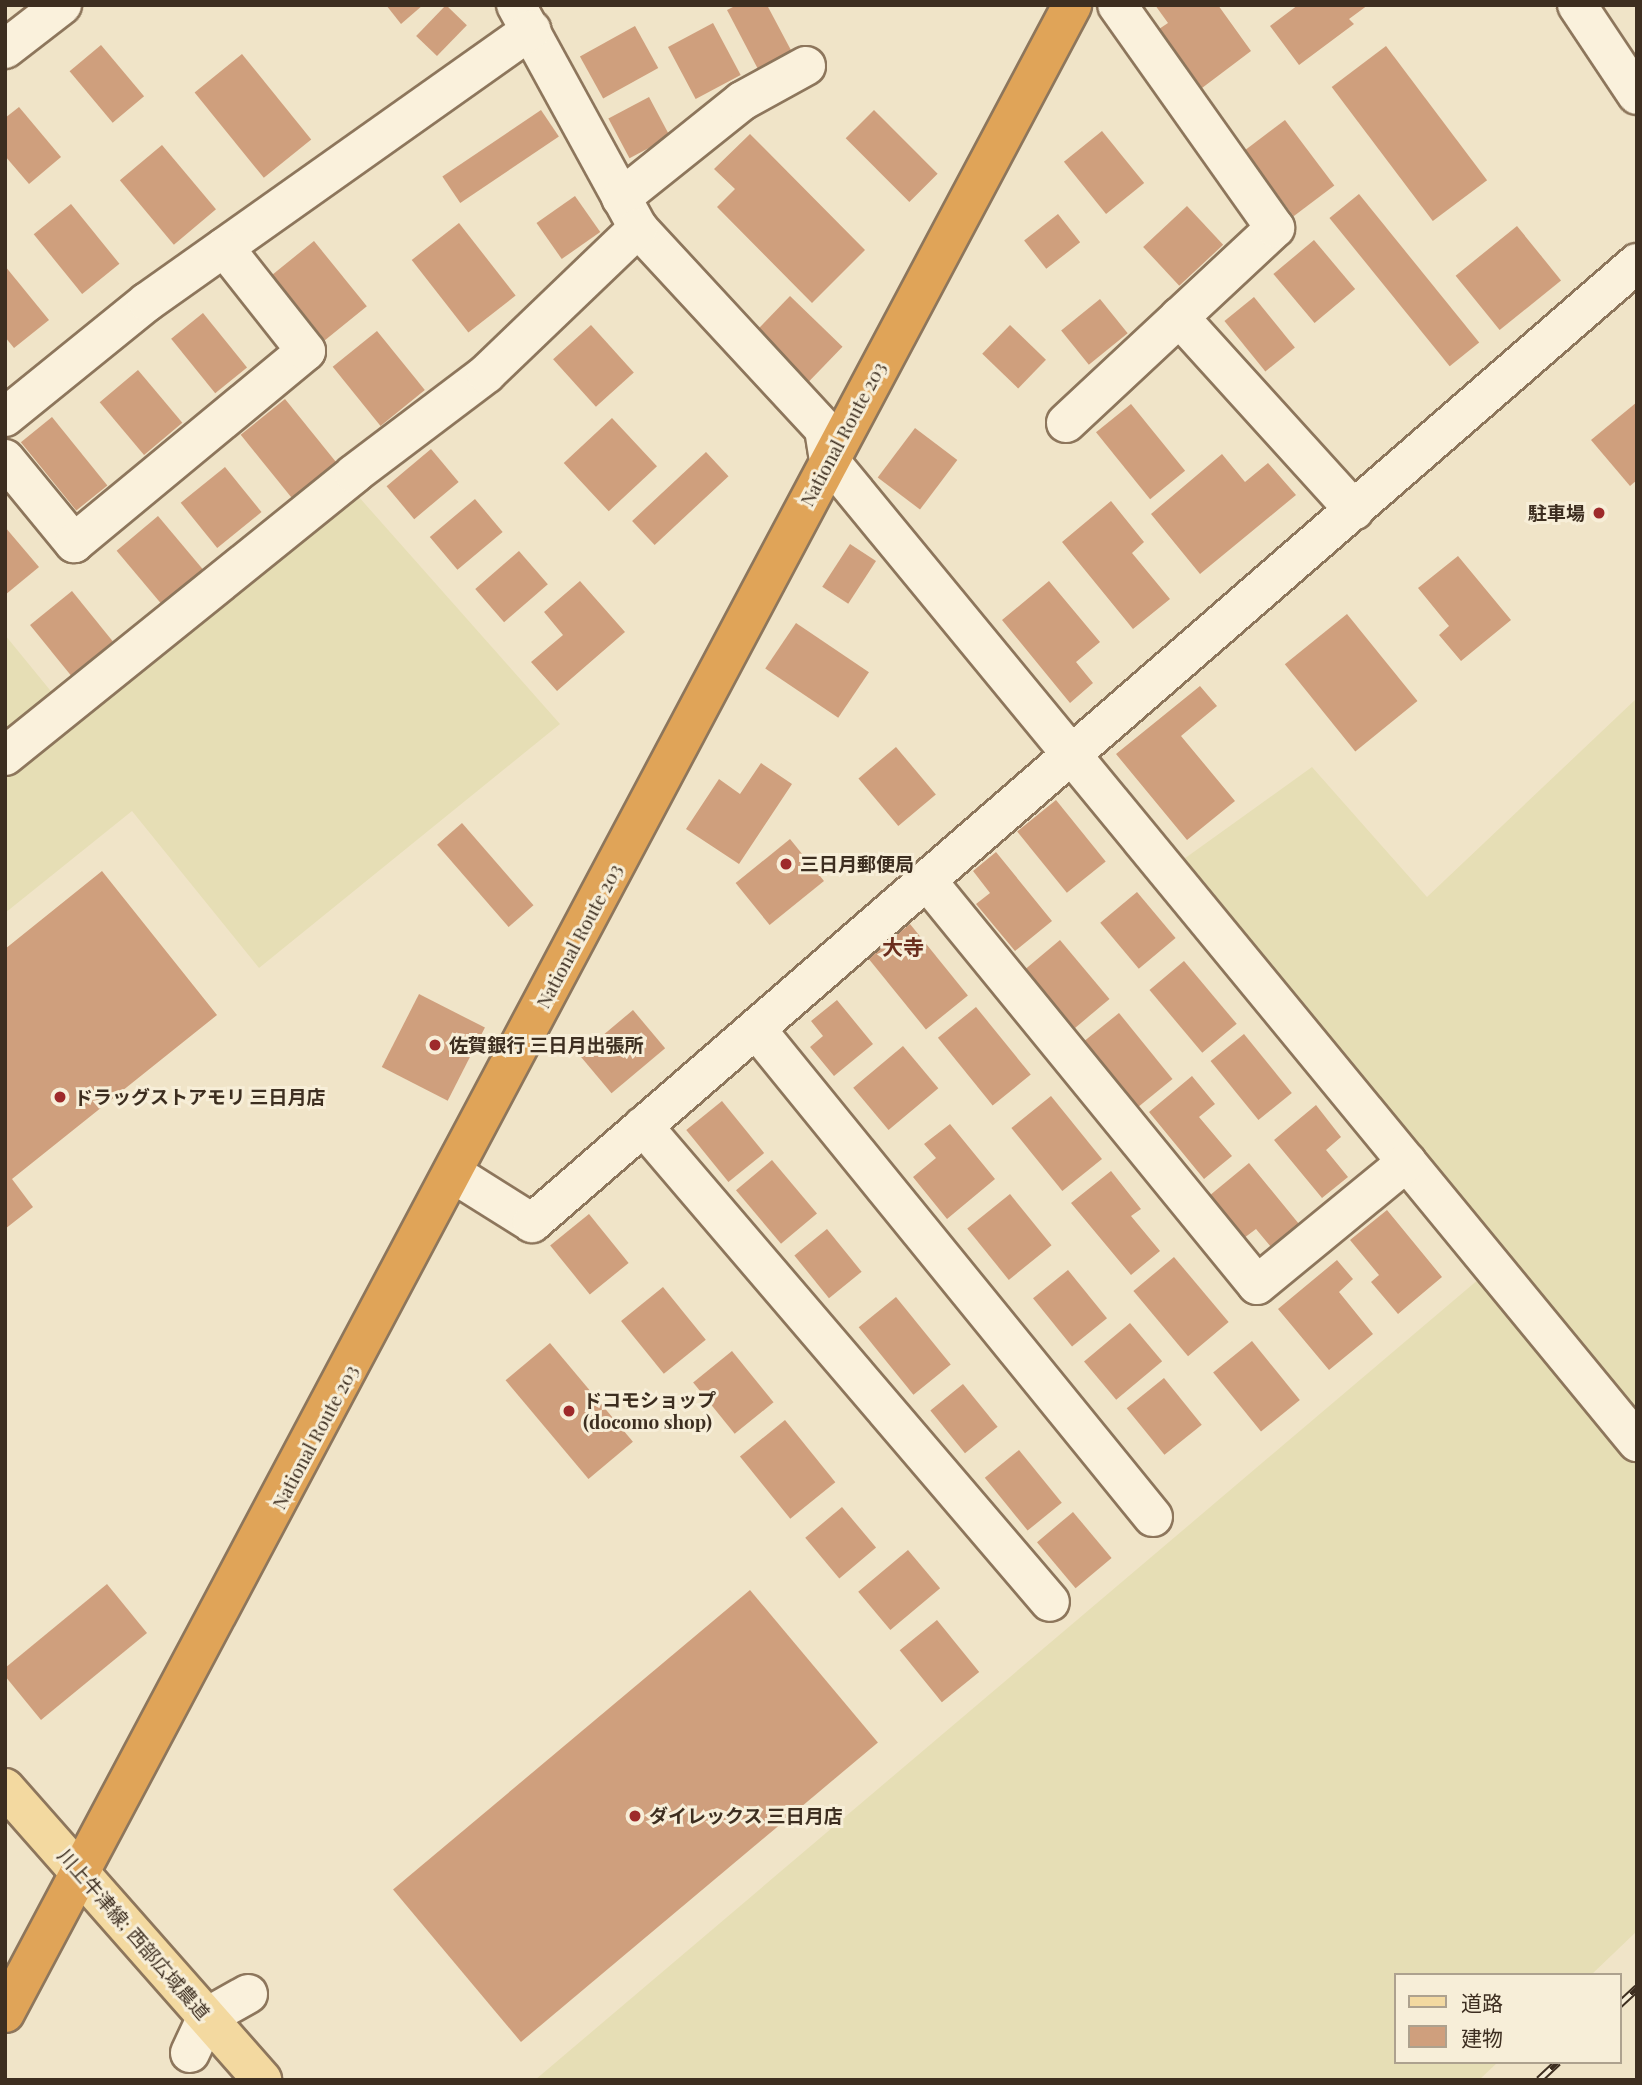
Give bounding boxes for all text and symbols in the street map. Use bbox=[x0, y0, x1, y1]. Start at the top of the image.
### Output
street label: National Route 203 bbox=[795, 358, 891, 510]
place label: 駐車場 bbox=[1528, 502, 1585, 524]
marker: 駐車場 bbox=[1591, 505, 1607, 521]
place label: 三日月郵便局 bbox=[800, 853, 914, 875]
marker: 三日月郵便局 bbox=[778, 856, 794, 872]
street label: National Route 203 bbox=[531, 860, 627, 1012]
district label: 大寺 bbox=[882, 933, 924, 959]
place label: 佐賀銀行 三日月出張所 bbox=[449, 1034, 643, 1056]
marker: 佐賀銀行 三日月出張所 bbox=[427, 1037, 443, 1053]
place label: ドラッグストアモリ 三日月店 bbox=[74, 1086, 325, 1108]
marker: ドラッグストアモリ 三日月店 bbox=[52, 1089, 68, 1105]
street label: National Route 203 bbox=[267, 1361, 363, 1513]
place label: ドコモショップ (docomo shop) bbox=[583, 1389, 716, 1433]
marker: ドコモショップ (docomo shop) bbox=[561, 1403, 577, 1419]
place label: ダイレックス 三日月店 bbox=[649, 1805, 843, 1827]
marker: ダイレックス 三日月店 bbox=[627, 1808, 643, 1824]
street label: 川上牛津線; 西部広域農道 bbox=[54, 1844, 214, 2024]
legend bbox=[1394, 1973, 1621, 2064]
text: 道路 bbox=[1461, 1988, 1503, 2016]
text: 建物 bbox=[1461, 2023, 1503, 2051]

